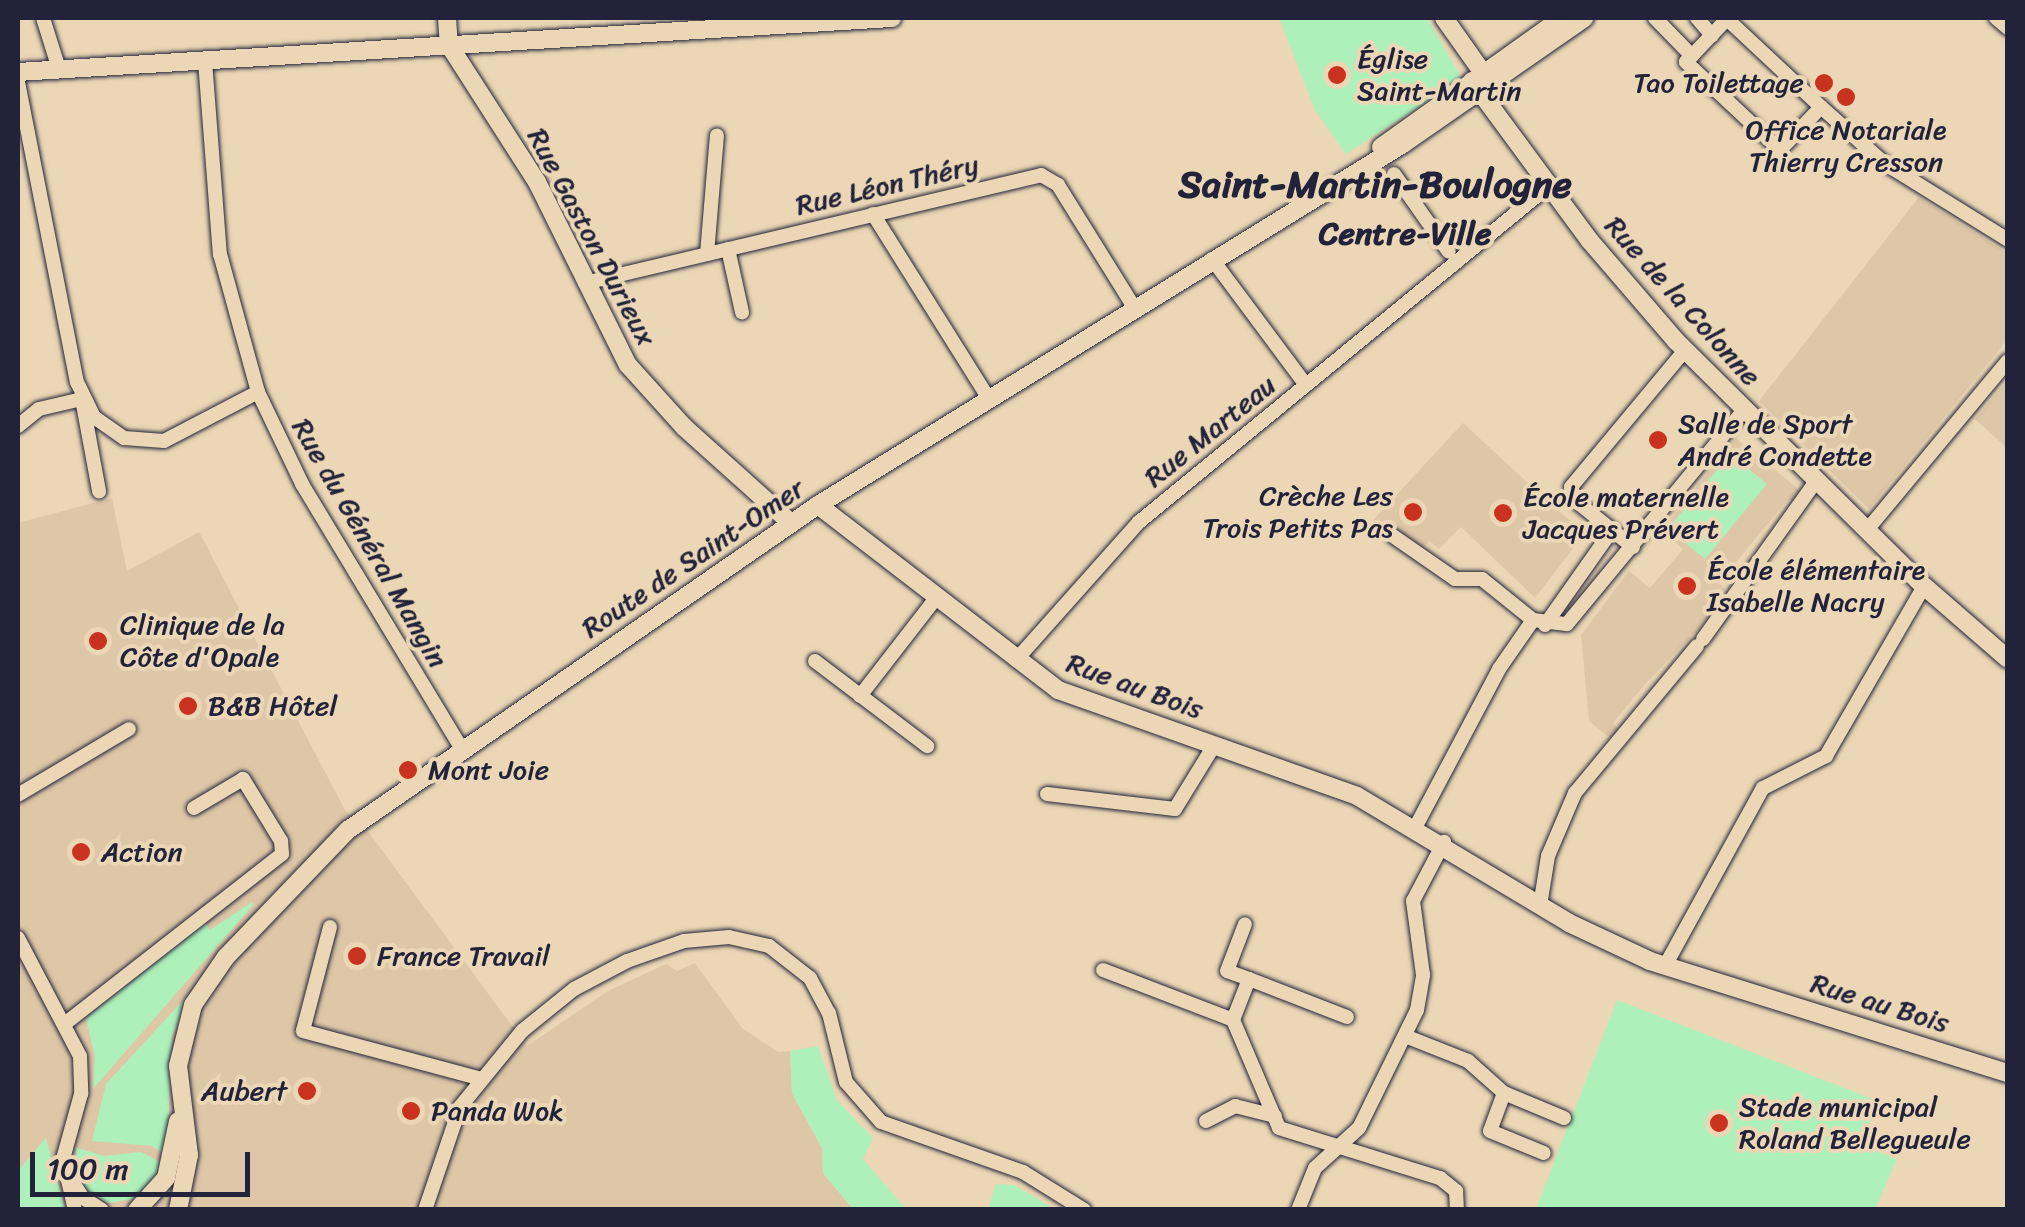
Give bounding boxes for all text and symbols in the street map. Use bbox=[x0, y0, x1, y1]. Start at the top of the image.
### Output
place label: Église Saint-Martin bbox=[1357, 42, 1521, 108]
marker: Église Saint-Martin bbox=[1326, 64, 1348, 86]
place label: Tao Toilettage bbox=[1633, 66, 1804, 100]
marker: Tao Toilettage bbox=[1813, 72, 1835, 94]
marker: Office Notariale Thierry Cresson bbox=[1835, 86, 1857, 108]
place label: Office Notariale Thierry Cresson bbox=[1745, 113, 1947, 179]
street label: Rue Gaston Durieux bbox=[521, 123, 663, 351]
street label: Rue Léon Théry bbox=[792, 147, 982, 223]
district label: Saint-Martin-Boulogne bbox=[1178, 162, 1572, 208]
street label: Rue de la Colonne bbox=[1598, 209, 1768, 393]
district label: Centre-Ville bbox=[1319, 215, 1491, 253]
street label: Rue Marteau bbox=[1138, 368, 1282, 494]
place label: Salle de Sport André Condette bbox=[1678, 407, 1872, 473]
street label: Rue du Général Mangin bbox=[285, 413, 455, 673]
marker: Salle de Sport André Condette bbox=[1647, 429, 1669, 451]
street label: Route de Saint-Omer bbox=[576, 471, 810, 645]
place label: Crèche Les Trois Petits Pas bbox=[1200, 479, 1393, 545]
place label: École maternelle Jacques Prévert bbox=[1523, 480, 1729, 546]
marker: Crèche Les Trois Petits Pas bbox=[1402, 501, 1424, 523]
marker: École maternelle Jacques Prévert bbox=[1492, 502, 1514, 524]
place label: École élémentaire Isabelle Nacry bbox=[1707, 553, 1928, 619]
marker: École élémentaire Isabelle Nacry bbox=[1676, 575, 1698, 597]
place label: Clinique de la Côte d'Opale bbox=[120, 608, 285, 674]
marker: Clinique de la Côte d'Opale bbox=[85, 628, 111, 654]
street label: Rue au Bois bbox=[1062, 646, 1208, 726]
place label: B&B Hôtel bbox=[208, 689, 337, 723]
marker: B&B Hôtel bbox=[177, 695, 199, 717]
place label: Mont Joie bbox=[428, 753, 548, 787]
marker: Mont Joie bbox=[397, 759, 419, 781]
place label: Action bbox=[101, 835, 183, 869]
marker: Action bbox=[70, 841, 92, 863]
place label: France Travail bbox=[377, 939, 550, 973]
marker: France Travail bbox=[346, 945, 368, 967]
street label: Rue au Bois bbox=[1807, 966, 1953, 1040]
place label: Aubert bbox=[201, 1074, 287, 1108]
marker: Aubert bbox=[296, 1080, 318, 1102]
place label: Stade municipal Roland Bellegueule bbox=[1739, 1090, 1972, 1156]
place label: Panda Wok bbox=[431, 1094, 564, 1128]
marker: Panda Wok bbox=[400, 1100, 422, 1122]
marker: Stade municipal Roland Bellegueule bbox=[1708, 1112, 1730, 1134]
scale bar bbox=[35, 1132, 255, 1194]
text: 100 m bbox=[47, 1142, 129, 1196]

